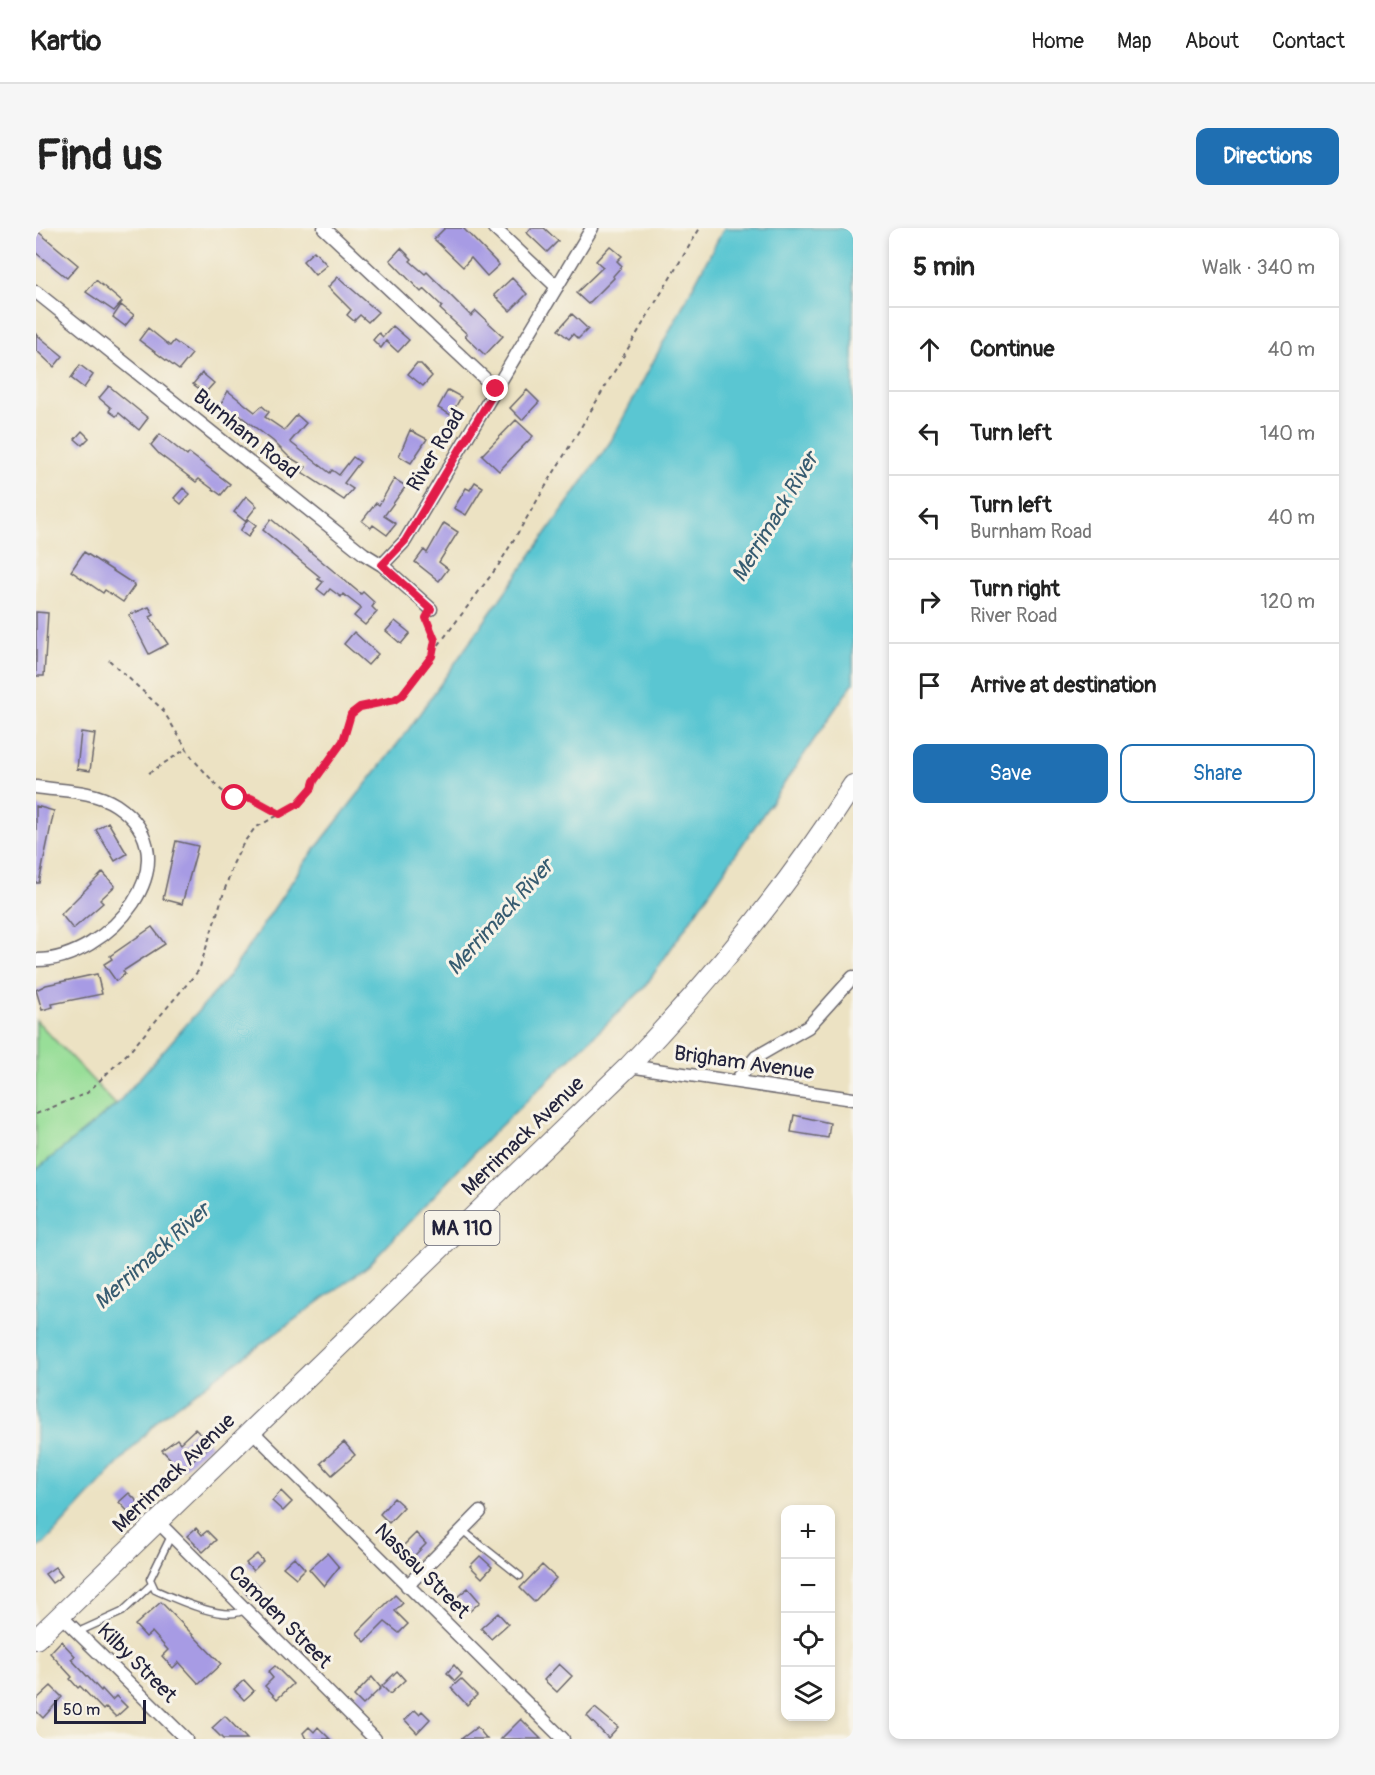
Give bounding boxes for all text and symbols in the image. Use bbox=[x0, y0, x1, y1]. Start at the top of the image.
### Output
text: Kartio bbox=[30, 24, 101, 59]
text: Home bbox=[1031, 28, 1084, 55]
text: Map bbox=[1117, 28, 1152, 55]
text: About bbox=[1185, 28, 1239, 55]
text: Contact bbox=[1272, 28, 1345, 55]
button: Directions bbox=[1196, 128, 1339, 185]
text: Find us bbox=[36, 130, 162, 182]
text: 5 min bbox=[913, 251, 975, 283]
text: Walk · 340 m bbox=[1202, 255, 1315, 280]
icon: ahead bbox=[913, 333, 946, 366]
text: Continue bbox=[970, 335, 1054, 363]
text: 40 m bbox=[1268, 337, 1315, 362]
route end bbox=[482, 375, 508, 401]
street label: Burnham Road bbox=[188, 383, 304, 485]
street label: River Road bbox=[401, 404, 471, 496]
icon: left bbox=[913, 417, 946, 450]
text: Turn left bbox=[970, 419, 1052, 447]
text: 140 m bbox=[1260, 421, 1315, 446]
water label: Merrimack River bbox=[725, 444, 826, 587]
text: Turn left bbox=[970, 491, 1052, 519]
icon: left bbox=[913, 501, 946, 534]
text: 40 m bbox=[1268, 505, 1315, 530]
text: Burnham Road bbox=[970, 519, 1092, 544]
text: Turn right bbox=[970, 575, 1060, 603]
icon: right bbox=[913, 585, 946, 618]
text: 120 m bbox=[1260, 589, 1315, 614]
text: River Road bbox=[970, 603, 1058, 628]
icon: arrive bbox=[913, 669, 946, 702]
text: Arrive at destination bbox=[970, 671, 1156, 699]
button: Save bbox=[913, 744, 1108, 803]
button: Share bbox=[1120, 744, 1315, 803]
route start bbox=[221, 784, 247, 810]
water label: Merrimack River bbox=[441, 851, 562, 981]
street label: Brigham Avenue bbox=[672, 1040, 816, 1086]
street label: Merrimack Avenue bbox=[456, 1070, 591, 1202]
water label: Merrimack River bbox=[88, 1194, 218, 1315]
road number: MA 110 bbox=[424, 1211, 500, 1245]
street label: Merrimack Avenue bbox=[107, 1407, 242, 1539]
map controls bbox=[781, 1505, 835, 1721]
button: + bbox=[781, 1505, 835, 1559]
street label: Nassau Street bbox=[369, 1518, 476, 1625]
button: − bbox=[781, 1559, 835, 1613]
street label: Camden Street bbox=[223, 1560, 338, 1675]
button: locate bbox=[781, 1613, 835, 1667]
street label: Kilby Street bbox=[91, 1617, 183, 1709]
button: layers bbox=[781, 1667, 835, 1721]
scale bar bbox=[54, 1697, 146, 1724]
text: 50 m bbox=[63, 1700, 100, 1720]

